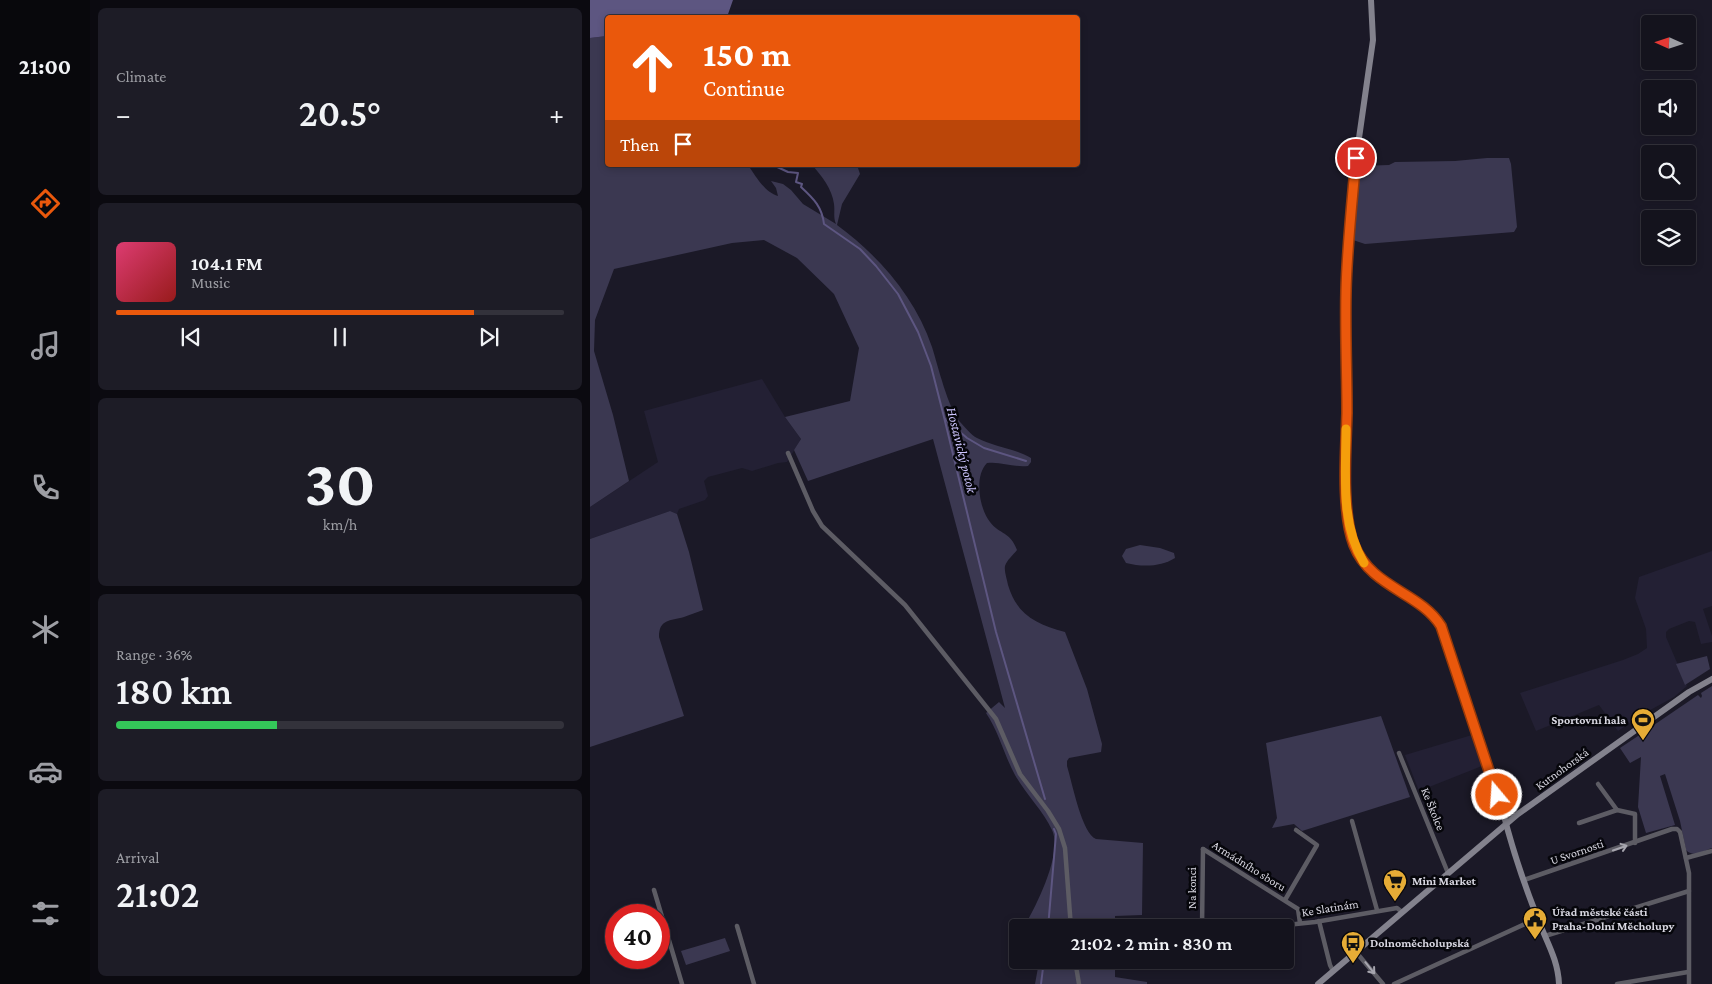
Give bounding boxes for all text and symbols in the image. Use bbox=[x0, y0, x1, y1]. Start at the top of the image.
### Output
north arrow bbox=[1641, 15, 1696, 70]
map controls bbox=[1641, 15, 1696, 265]
icon: ahead bbox=[620, 35, 685, 100]
text: 150 m bbox=[703, 35, 791, 74]
text: 21:00 bbox=[19, 54, 71, 79]
text: Climate bbox=[116, 68, 166, 85]
text: Continue bbox=[703, 76, 785, 101]
button: sound bbox=[1641, 80, 1696, 135]
text: 20.5° bbox=[299, 92, 381, 134]
text: − bbox=[116, 99, 131, 130]
text: + bbox=[549, 99, 564, 130]
icon: arrive bbox=[669, 130, 697, 158]
text: Then bbox=[620, 134, 659, 155]
pin bbox=[1335, 137, 1377, 179]
icon: arrive bbox=[1342, 144, 1370, 172]
button: search bbox=[1641, 145, 1696, 200]
icon: directions bbox=[28, 186, 63, 221]
button: layers bbox=[1641, 210, 1696, 265]
text: 104.1 FM bbox=[191, 253, 262, 274]
text: Music bbox=[191, 274, 230, 291]
icon: previous bbox=[177, 323, 205, 351]
icon: pause bbox=[326, 323, 354, 351]
icon: next bbox=[475, 323, 503, 351]
icon: music bbox=[28, 328, 63, 363]
water label: Hostavický potok bbox=[944, 405, 981, 496]
text: 30 bbox=[304, 447, 376, 519]
icon: phone bbox=[28, 470, 63, 505]
text: km/h bbox=[323, 516, 357, 533]
icon: climate bbox=[28, 612, 63, 647]
text: Range · 36% bbox=[116, 646, 192, 663]
text: 180 km bbox=[116, 670, 232, 712]
sports icon: Sportovní hala bbox=[1630, 707, 1656, 741]
place label: Sportovní hala bbox=[1551, 713, 1626, 727]
street label: Kutnohorská bbox=[1533, 745, 1592, 793]
icon: car bbox=[28, 754, 63, 789]
position arrow bbox=[1470, 768, 1522, 820]
street label: Ke Školce bbox=[1418, 786, 1448, 832]
street label: U Svornosti bbox=[1549, 836, 1605, 868]
street label: Armádního sboru bbox=[1210, 838, 1289, 895]
one-way arrow bbox=[1612, 842, 1628, 852]
text: Arrival bbox=[116, 849, 160, 866]
street label: Na konci bbox=[1185, 867, 1199, 909]
supermarket icon: Mini Market bbox=[1382, 868, 1408, 902]
text: 21:02 bbox=[116, 873, 199, 915]
place label: Mini Market bbox=[1412, 874, 1477, 888]
icon: filters bbox=[28, 896, 63, 931]
street label: Ke Slatinám bbox=[1301, 897, 1360, 919]
speed limit sign: 40 bbox=[605, 904, 670, 969]
place label: Úřad městské části Praha-Dolní Měcholupy bbox=[1552, 905, 1674, 933]
public building icon: Úřad městské části Praha-Dolní Měcholupy bbox=[1522, 906, 1548, 940]
bus stop icon: Dolnoměcholupská bbox=[1340, 930, 1366, 964]
text: 21:02 · 2 min · 830 m bbox=[1071, 933, 1232, 954]
place label: Dolnoměcholupská bbox=[1370, 936, 1470, 950]
one-way arrow bbox=[1364, 961, 1375, 974]

